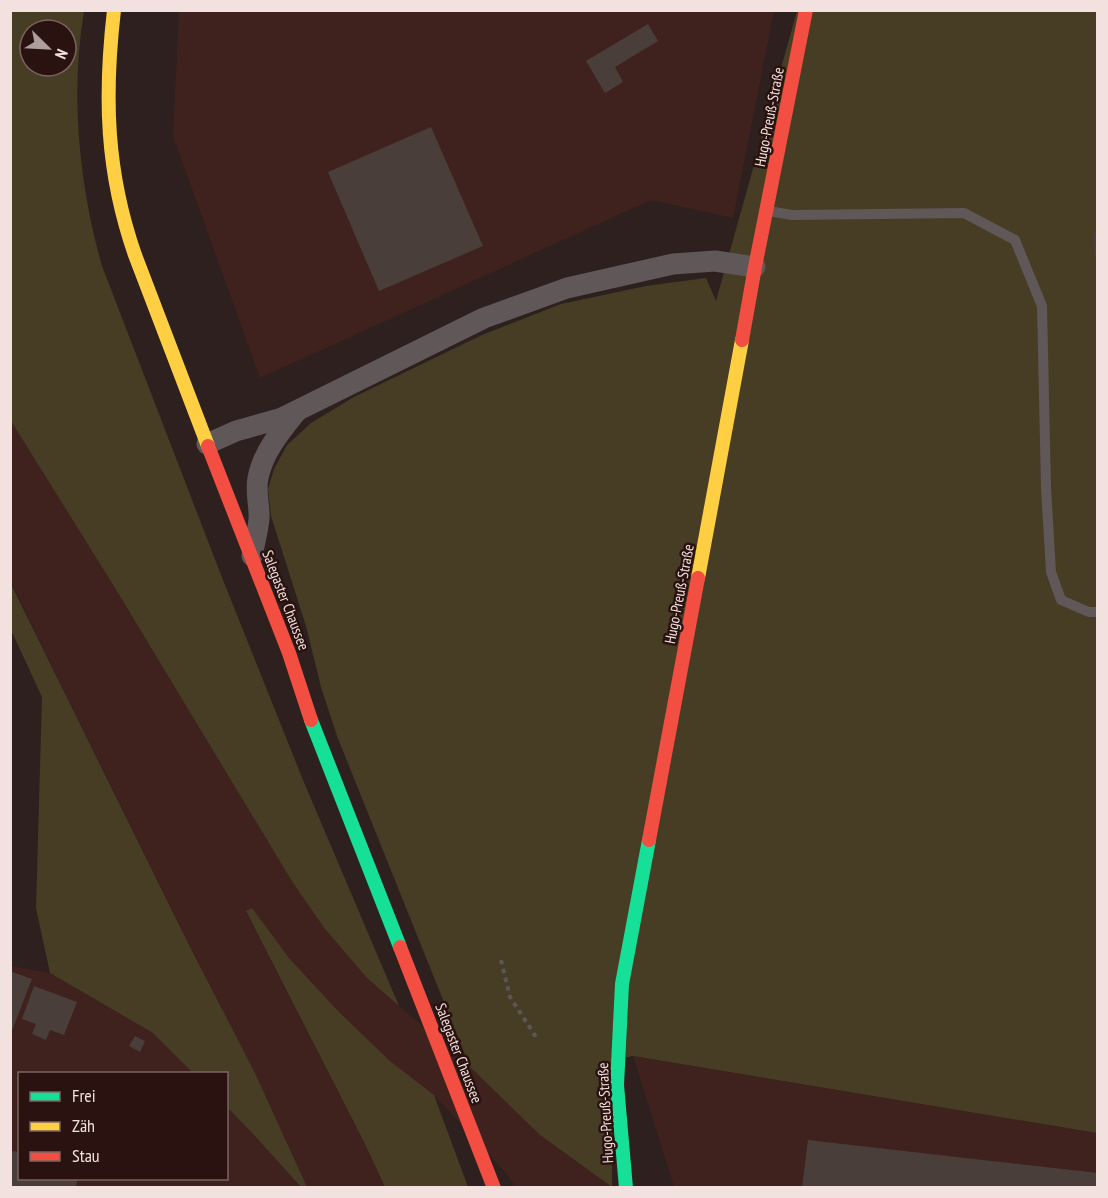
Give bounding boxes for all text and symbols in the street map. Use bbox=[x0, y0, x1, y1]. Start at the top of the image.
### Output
north arrow bbox=[18, 18, 78, 78]
text: N bbox=[51, 46, 73, 62]
street label: Hugo-Preuß-Straße bbox=[750, 66, 788, 168]
street label: Hugo-Preuß-Straße bbox=[660, 543, 698, 645]
street label: Salegaster Chaussee bbox=[258, 547, 314, 653]
street label: Salegaster Chaussee bbox=[431, 1000, 487, 1106]
street label: Hugo-Preuß-Straße bbox=[593, 1062, 617, 1164]
legend bbox=[18, 1072, 228, 1180]
text: Frei bbox=[72, 1084, 96, 1107]
text: Zäh bbox=[72, 1114, 95, 1137]
text: Stau bbox=[72, 1144, 100, 1167]

